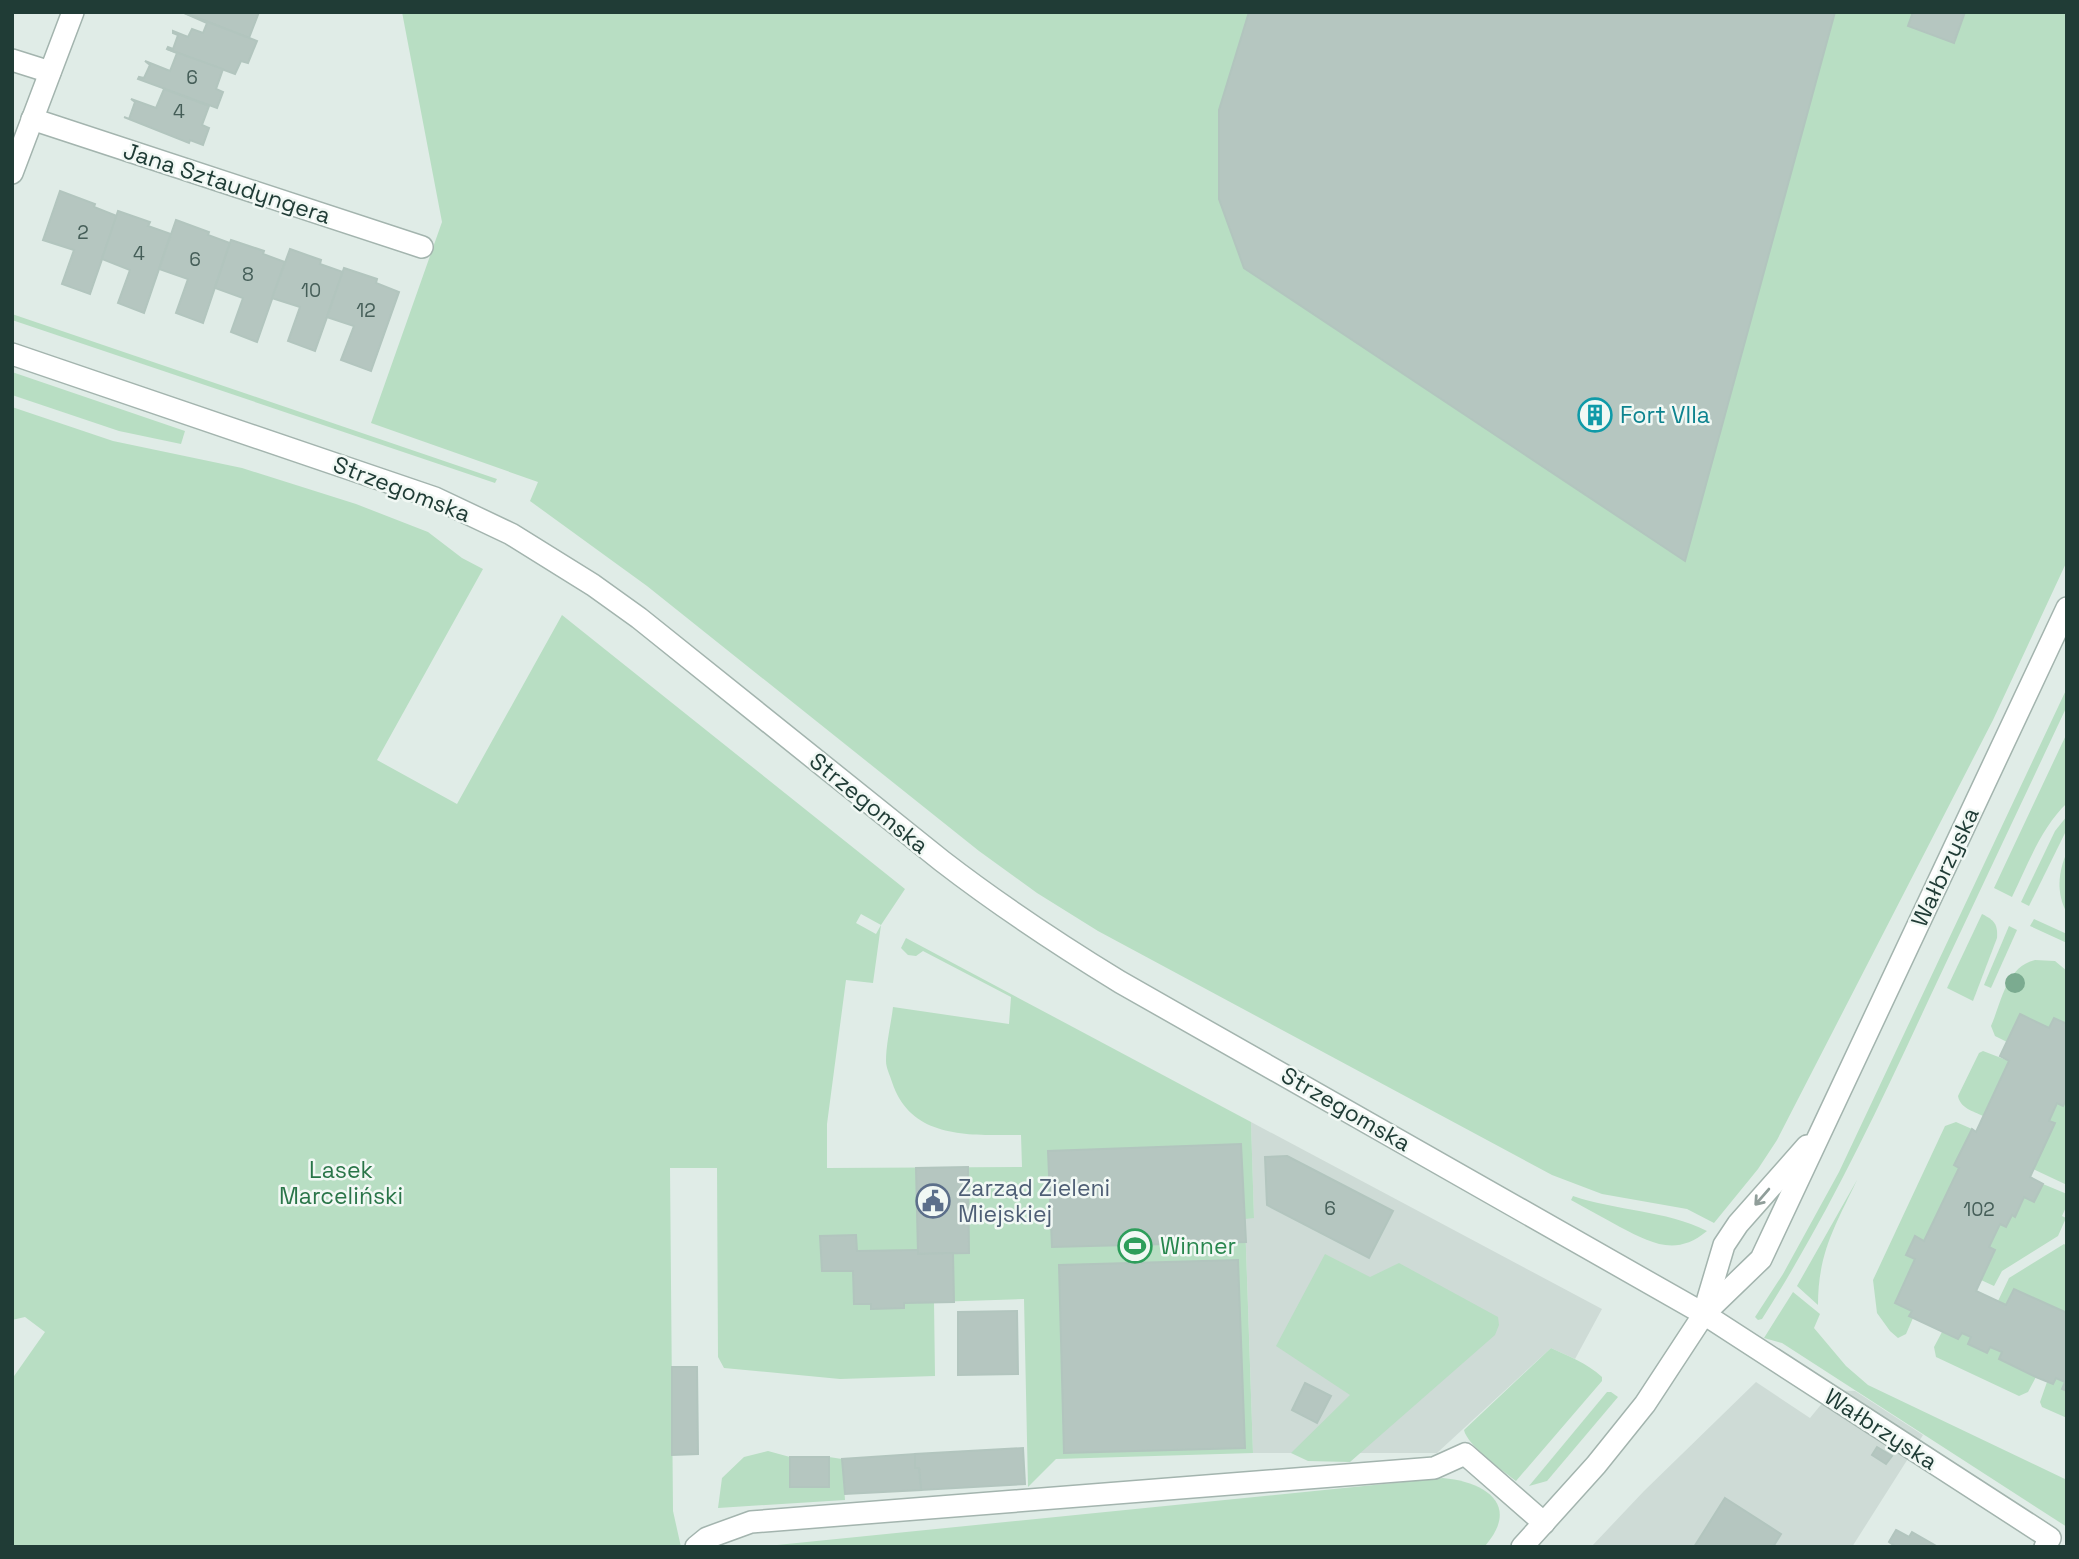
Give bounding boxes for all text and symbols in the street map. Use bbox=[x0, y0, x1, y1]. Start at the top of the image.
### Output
house number: 6 bbox=[186, 65, 198, 90]
house number: 4 bbox=[173, 99, 185, 124]
street label: Jana Sztaudyngera bbox=[120, 135, 334, 231]
house number: 2 bbox=[77, 220, 89, 245]
house number: 4 bbox=[133, 241, 145, 266]
house number: 6 bbox=[189, 247, 201, 272]
house number: 8 bbox=[242, 262, 254, 287]
house number: 10 bbox=[301, 278, 321, 303]
house number: 12 bbox=[356, 298, 376, 323]
building icon: Fort VIIa bbox=[1576, 396, 1614, 434]
place label: Fort VIIa bbox=[1620, 400, 1710, 430]
street label: Strzegomska bbox=[329, 449, 475, 529]
street label: Strzegomska bbox=[803, 746, 935, 860]
street label: Wałbrzyska bbox=[1904, 802, 1986, 932]
street label: Strzegomska bbox=[1276, 1060, 1416, 1158]
park label: Lasek Marceliński bbox=[279, 1155, 403, 1211]
place label: Zarząd Zieleni Miejskiej bbox=[958, 1173, 1110, 1229]
public building icon: Zarząd Zieleni Miejskiej bbox=[914, 1182, 952, 1220]
one-way arrow bbox=[1754, 1188, 1770, 1206]
house number: 6 bbox=[1324, 1196, 1336, 1221]
house number: 102 bbox=[1963, 1197, 1995, 1222]
sports icon: Winner bbox=[1116, 1227, 1154, 1265]
place label: Winner bbox=[1160, 1231, 1236, 1261]
street label: Wałbrzyska bbox=[1819, 1381, 1943, 1477]

